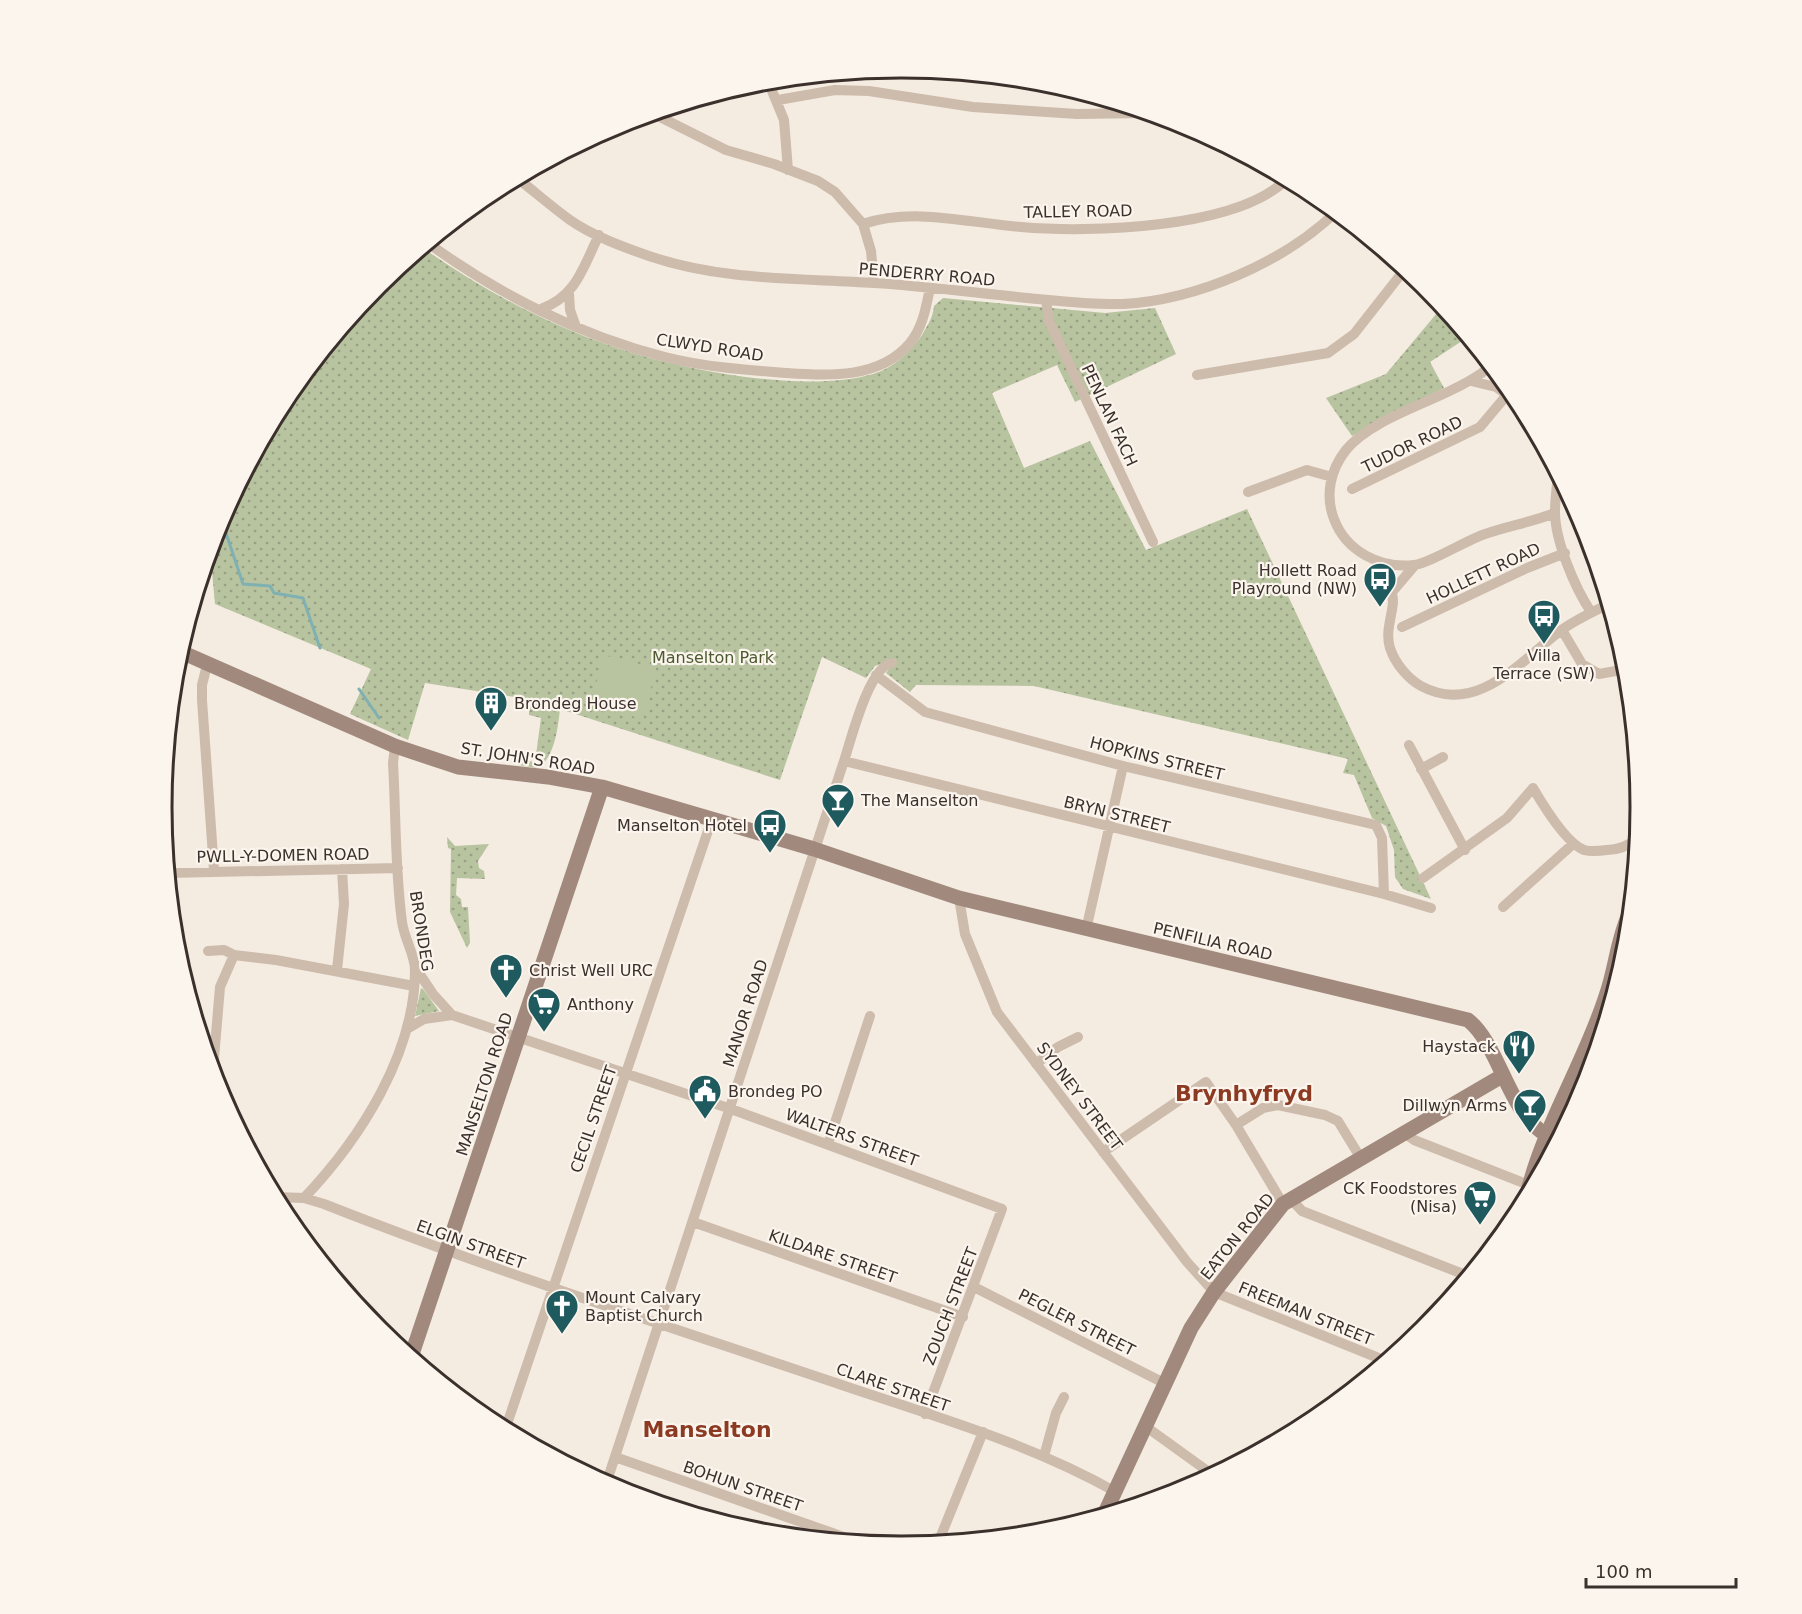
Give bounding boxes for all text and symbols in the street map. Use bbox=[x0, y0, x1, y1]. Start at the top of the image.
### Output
street label: TALLEY ROAD bbox=[1022, 201, 1133, 222]
street label: PENDERRY ROAD bbox=[858, 259, 996, 290]
street label: CLWYD ROAD bbox=[655, 330, 765, 365]
street label: PENLAN FACH bbox=[1078, 361, 1142, 469]
street label: TUDOR ROAD bbox=[1358, 412, 1466, 477]
street label: HOLLETT ROAD bbox=[1423, 539, 1543, 608]
place label: Hollett Road Playround (NW) bbox=[1232, 561, 1357, 598]
bus stop icon: Hollett Road Playround (NW) bbox=[1362, 561, 1398, 608]
bus stop icon: Villa Terrace (SW) bbox=[1526, 598, 1562, 645]
place label: Villa Terrace (SW) bbox=[1492, 646, 1595, 683]
park label: Manselton Park bbox=[652, 648, 775, 667]
building icon: Brondeg House bbox=[473, 685, 509, 732]
place label: Brondeg House bbox=[514, 694, 637, 713]
street label: HOPKINS STREET bbox=[1088, 733, 1226, 784]
street label: ST. JOHN'S ROAD bbox=[459, 738, 597, 779]
bar icon: The Manselton bbox=[820, 782, 856, 829]
place label: The Manselton bbox=[860, 791, 978, 810]
street label: BRYN STREET bbox=[1062, 792, 1172, 837]
bus stop icon: Manselton Hotel bbox=[752, 807, 788, 854]
place label: Manselton Hotel bbox=[617, 816, 747, 835]
street label: PWLL-Y-DOMEN ROAD bbox=[196, 844, 370, 867]
street label: BRONDEG bbox=[406, 889, 437, 973]
street label: PENFILIA ROAD bbox=[1151, 919, 1274, 964]
church icon: Christ Well URC bbox=[488, 952, 524, 999]
street label: MANOR ROAD bbox=[719, 957, 772, 1069]
place label: Christ Well URC bbox=[529, 961, 653, 980]
supermarket icon: Anthony bbox=[526, 986, 562, 1033]
place label: Anthony bbox=[567, 995, 634, 1014]
street label: MANSELTON ROAD bbox=[452, 1010, 517, 1158]
restaurant icon: Haystack bbox=[1501, 1028, 1537, 1075]
place label: Haystack bbox=[1422, 1037, 1497, 1056]
street label: SYDNEY STREET bbox=[1033, 1039, 1127, 1154]
street label: CECIL STREET bbox=[566, 1063, 621, 1175]
public building icon: Brondeg PO bbox=[687, 1073, 723, 1120]
district label: Brynhyfryd bbox=[1175, 1081, 1313, 1106]
place label: Brondeg PO bbox=[728, 1082, 823, 1101]
bar icon: Dillwyn Arms bbox=[1512, 1087, 1548, 1134]
place label: Dillwyn Arms bbox=[1402, 1096, 1507, 1115]
street label: WALTERS STREET bbox=[783, 1105, 921, 1170]
place label: CK Foodstores (Nisa) bbox=[1343, 1179, 1457, 1216]
supermarket icon: CK Foodstores (Nisa) bbox=[1462, 1179, 1498, 1226]
street label: EATON ROAD bbox=[1197, 1189, 1278, 1283]
street label: ELGIN STREET bbox=[414, 1216, 528, 1273]
street label: KILDARE STREET bbox=[766, 1226, 900, 1287]
street label: ZOUCH STREET bbox=[919, 1244, 982, 1368]
street label: FREEMAN STREET bbox=[1236, 1278, 1376, 1349]
street label: PEGLER STREET bbox=[1015, 1285, 1139, 1360]
church icon: Mount Calvary Baptist Church bbox=[544, 1288, 580, 1335]
place label: Mount Calvary Baptist Church bbox=[585, 1288, 703, 1325]
street label: CLARE STREET bbox=[834, 1359, 952, 1416]
district label: Manselton bbox=[642, 1417, 772, 1442]
street label: BOHUN STREET bbox=[681, 1457, 805, 1516]
scale bar bbox=[1586, 1551, 1736, 1589]
text: 100 m bbox=[1595, 1561, 1653, 1582]

